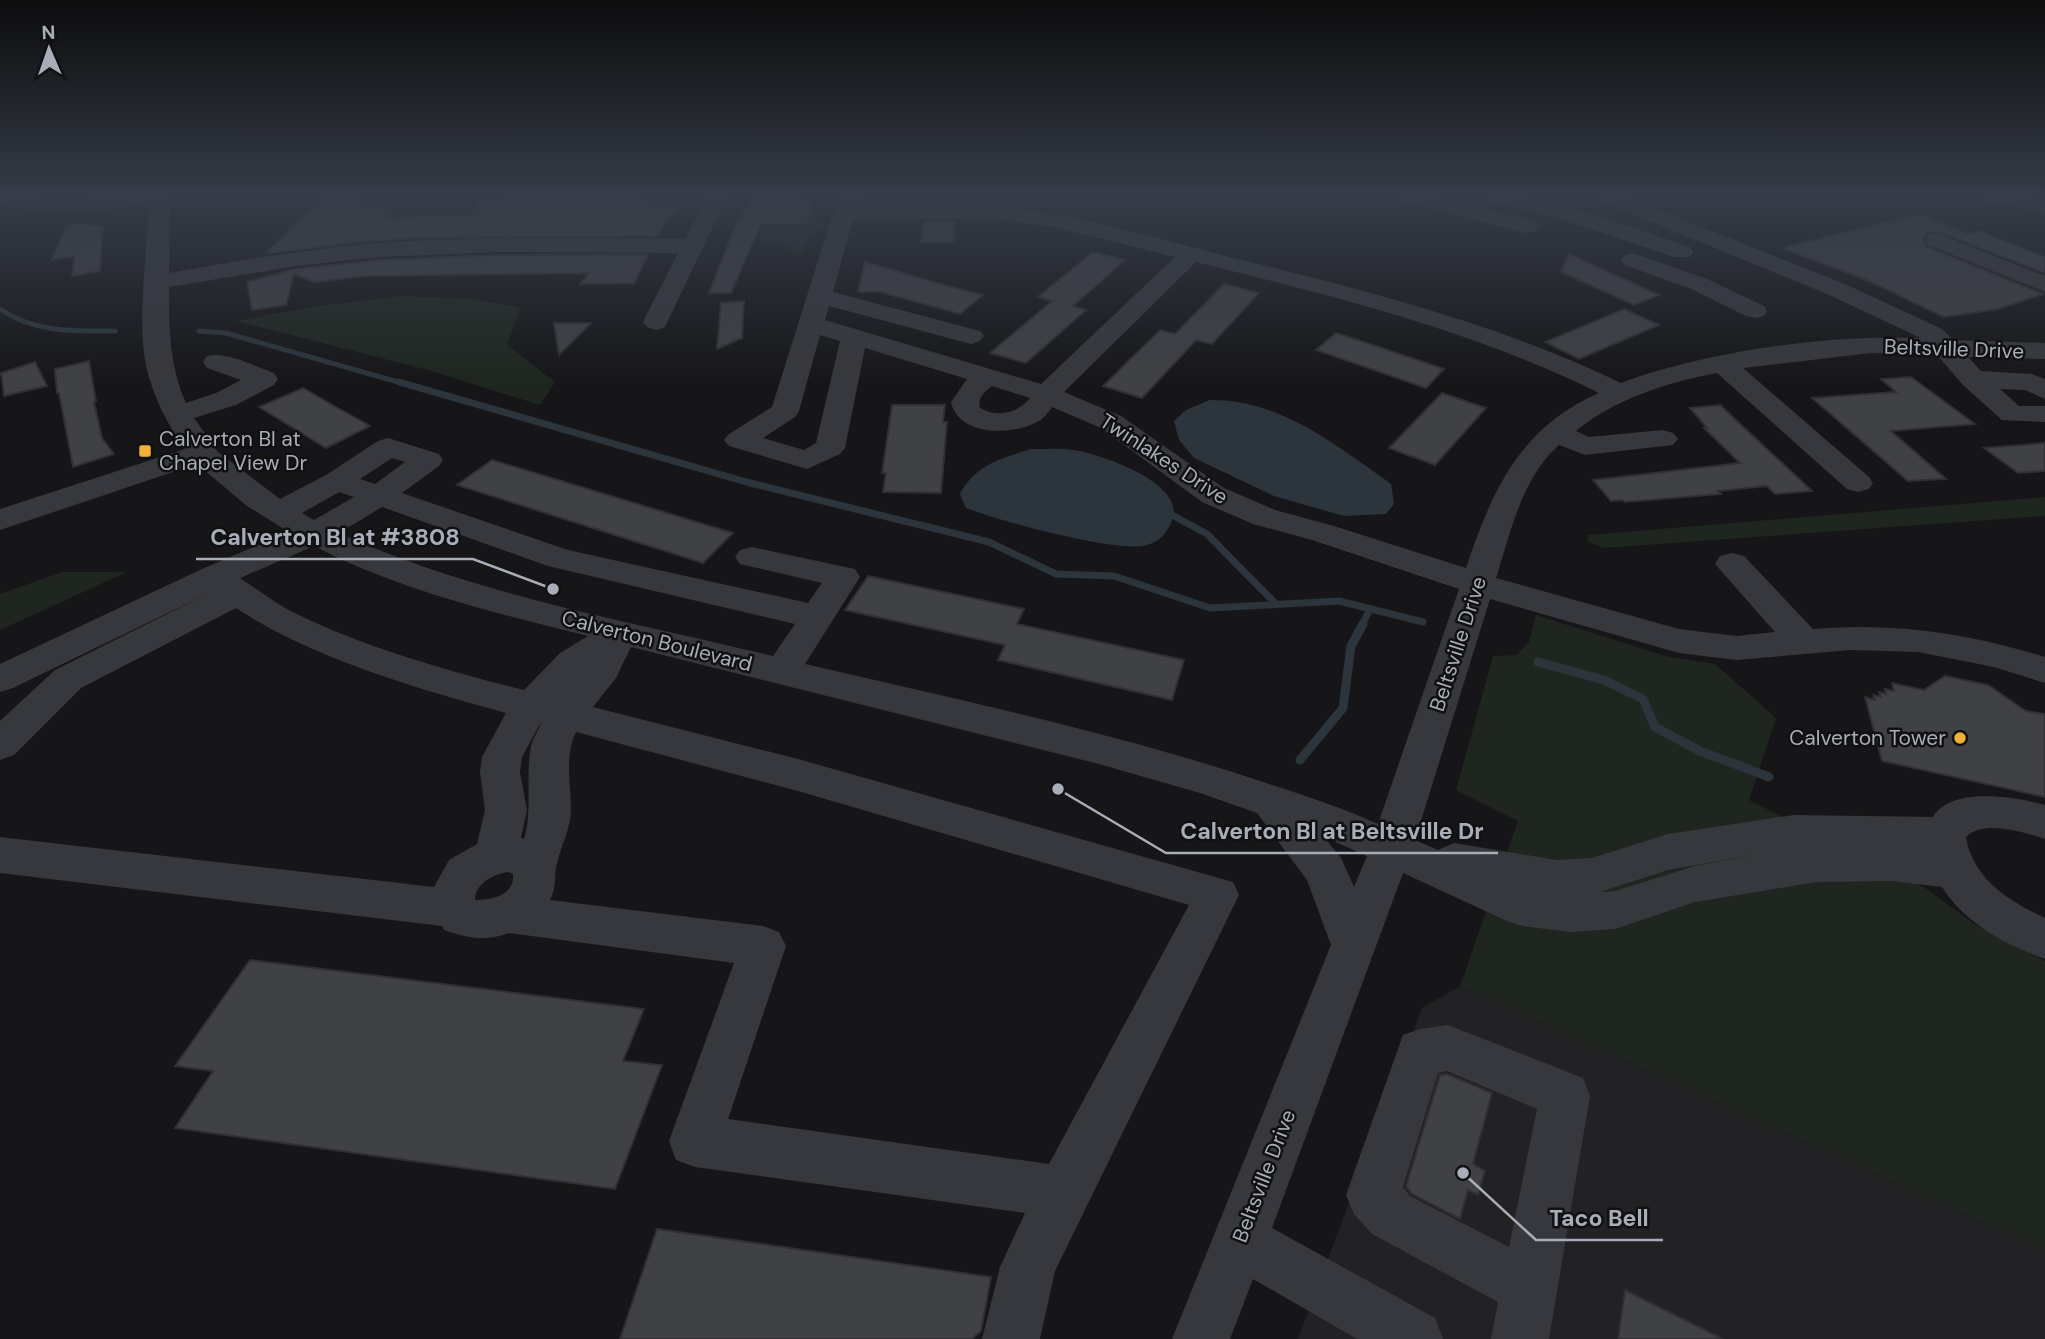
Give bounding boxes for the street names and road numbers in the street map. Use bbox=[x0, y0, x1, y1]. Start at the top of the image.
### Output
street label: Beltsville Drive bbox=[1883, 333, 2025, 365]
street label: Twinlakes Drive bbox=[1095, 407, 1234, 511]
street label: Beltsville Drive bbox=[1423, 573, 1493, 715]
street label: Calverton Boulevard bbox=[559, 604, 755, 678]
street label: Beltsville Drive bbox=[1226, 1105, 1302, 1246]

